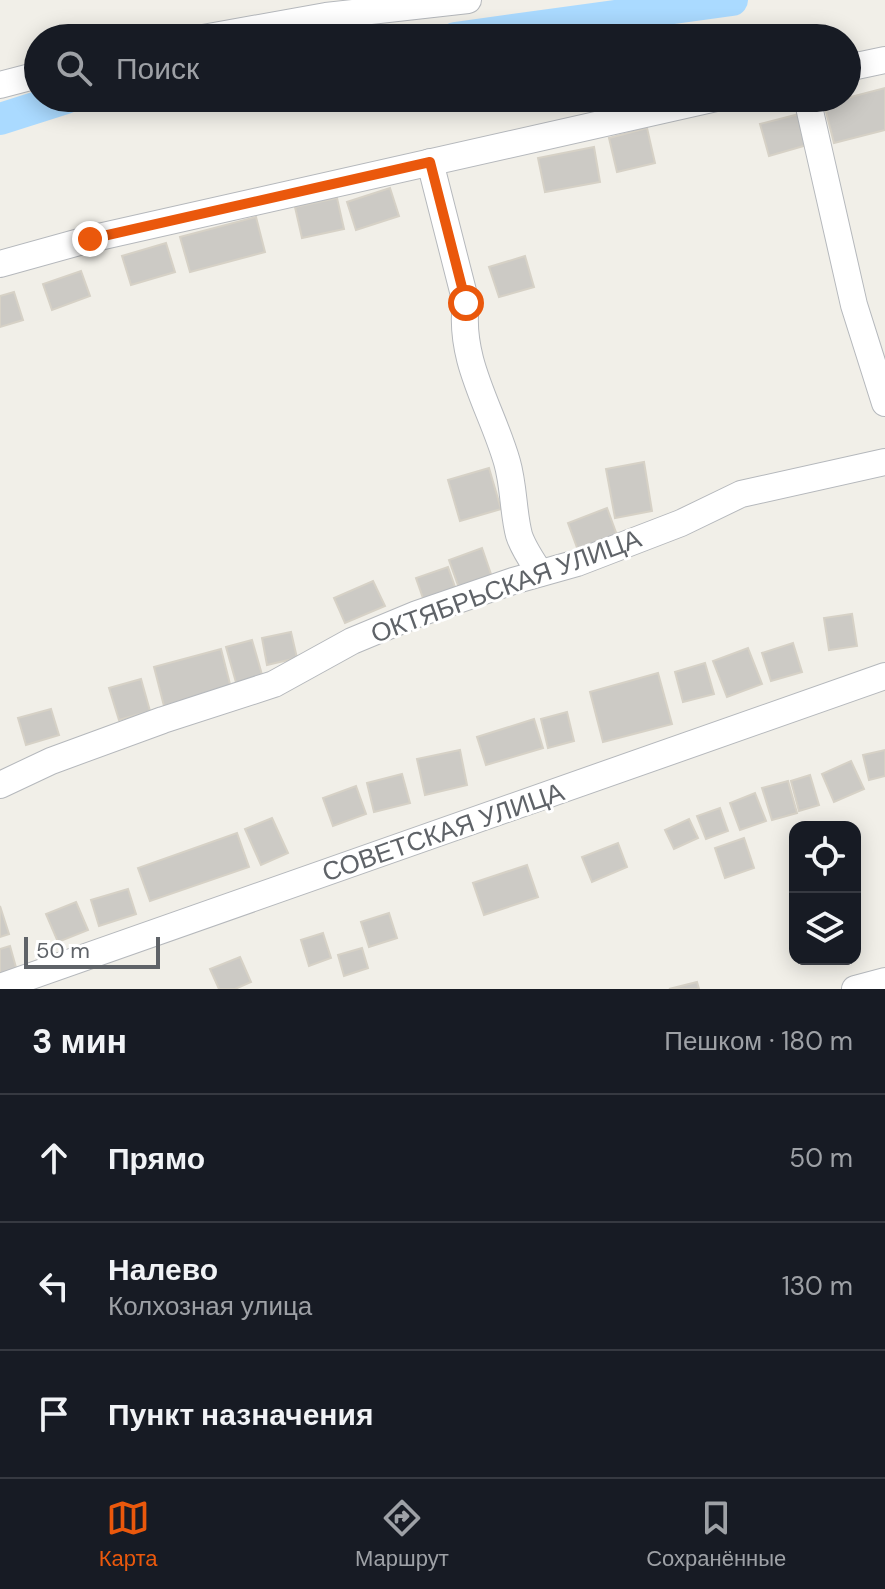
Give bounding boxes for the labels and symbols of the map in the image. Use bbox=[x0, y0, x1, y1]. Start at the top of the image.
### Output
route end bbox=[72, 221, 108, 257]
route start bbox=[448, 285, 484, 321]
street label: ОКТЯБРЬСКАЯ УЛИЦА bbox=[366, 521, 646, 651]
street label: СОВЕТСКАЯ УЛИЦА bbox=[317, 774, 569, 889]
scale bar bbox=[24, 933, 160, 969]

